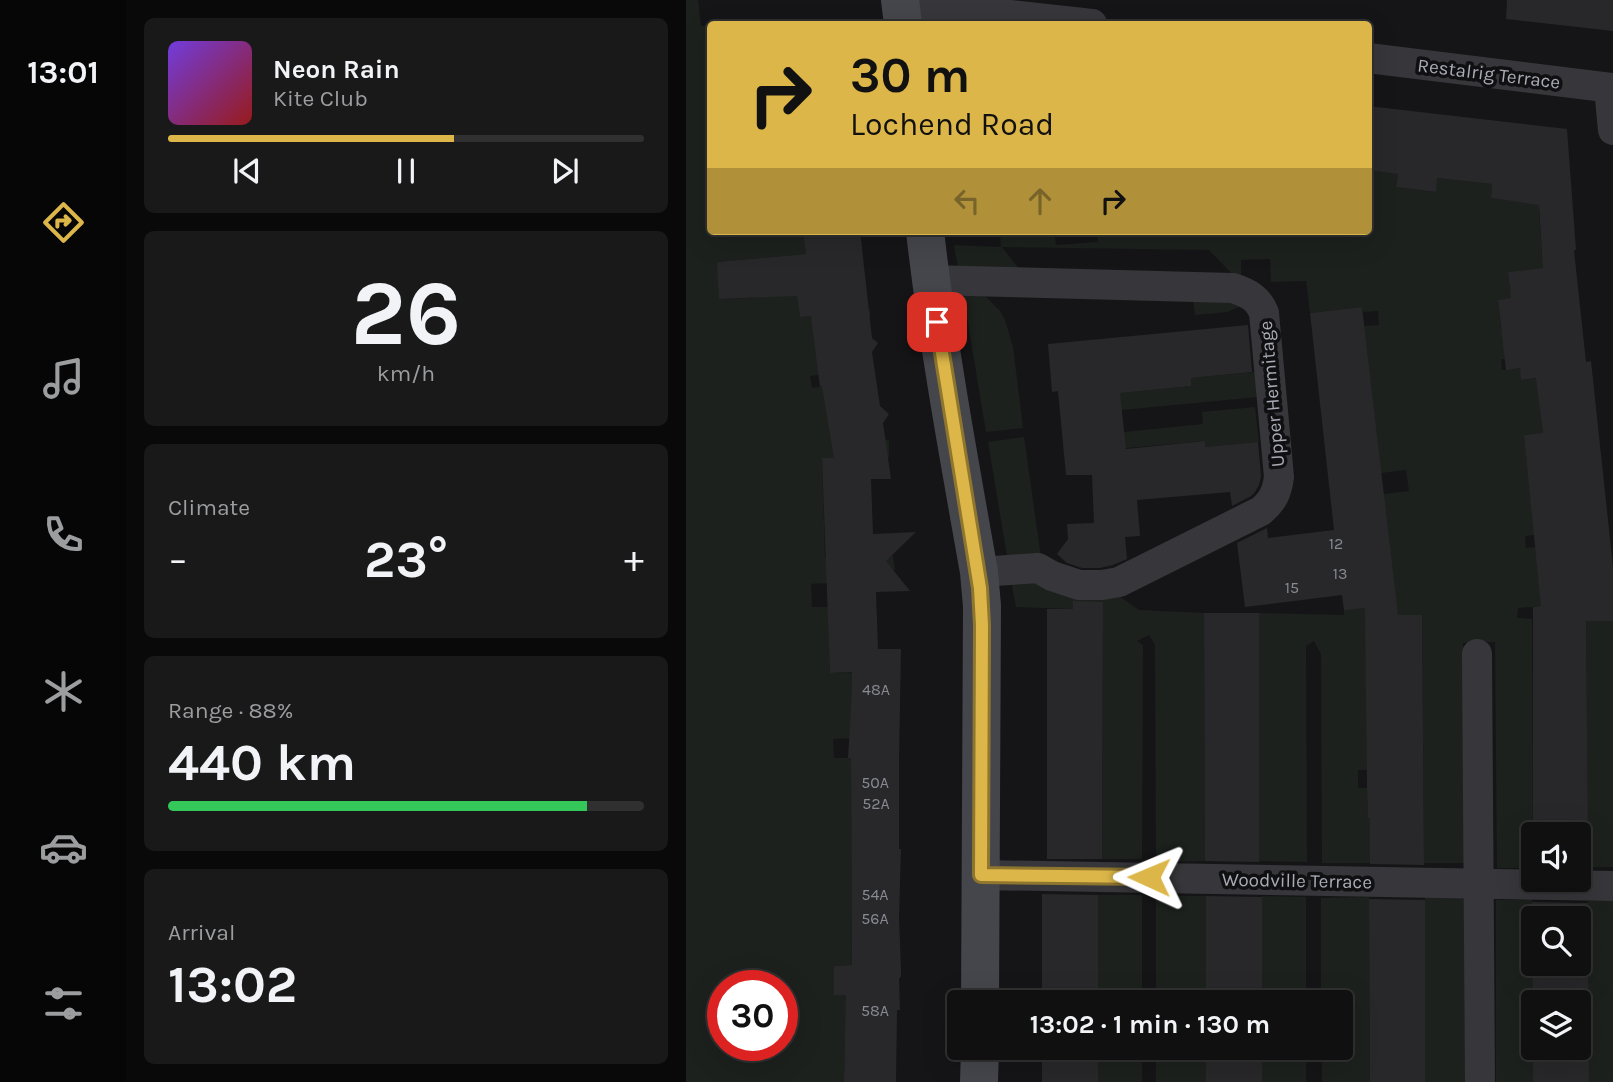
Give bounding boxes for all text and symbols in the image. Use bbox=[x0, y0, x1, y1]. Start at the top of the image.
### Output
text: 30 m bbox=[850, 47, 970, 104]
icon: right bbox=[735, 49, 826, 140]
text: 13:01 bbox=[27, 54, 99, 91]
text: Neon Rain bbox=[273, 54, 400, 85]
street label: Restalrig Terrace bbox=[1416, 54, 1562, 94]
text: Kite Club bbox=[273, 85, 368, 112]
text: Lochend Road bbox=[850, 106, 1054, 143]
icon: previous bbox=[228, 152, 266, 190]
icon: pause bbox=[387, 152, 425, 190]
icon: next bbox=[546, 152, 584, 190]
icon: left bbox=[948, 182, 986, 220]
icon: ahead bbox=[1021, 182, 1059, 220]
icon: right bbox=[1094, 182, 1132, 220]
icon: directions bbox=[39, 198, 88, 247]
text: 26 bbox=[351, 261, 461, 367]
pin bbox=[907, 292, 967, 352]
icon: arrive bbox=[918, 303, 956, 341]
street label: Upper Hermitage bbox=[1255, 320, 1289, 468]
icon: music bbox=[39, 354, 88, 403]
text: km/h bbox=[377, 360, 435, 387]
text: Climate bbox=[168, 494, 250, 521]
icon: phone bbox=[39, 510, 88, 559]
text: 23° bbox=[364, 529, 448, 590]
house number: 12 bbox=[1329, 534, 1343, 553]
text: − bbox=[168, 537, 188, 582]
text: + bbox=[624, 537, 644, 582]
house number: 13 bbox=[1333, 564, 1347, 583]
house number: 15 bbox=[1285, 578, 1299, 597]
icon: climate bbox=[39, 667, 88, 716]
house number: 48A bbox=[862, 680, 890, 699]
text: Range · 88% bbox=[168, 697, 293, 724]
text: 440 km bbox=[168, 732, 356, 793]
house number: 50A bbox=[861, 773, 889, 792]
house number: 52A bbox=[862, 794, 890, 813]
map controls bbox=[1521, 822, 1591, 1060]
button: sound bbox=[1521, 822, 1591, 892]
icon: car bbox=[39, 823, 88, 872]
position arrow bbox=[1112, 840, 1186, 914]
street label: Woodville Terrace bbox=[1222, 869, 1372, 893]
house number: 54A bbox=[861, 885, 889, 904]
button: search bbox=[1521, 906, 1591, 976]
house number: 56A bbox=[861, 909, 889, 928]
text: Arrival bbox=[168, 919, 235, 946]
text: 13:02 bbox=[168, 954, 297, 1015]
speed limit sign: 30 bbox=[707, 970, 798, 1061]
icon: filters bbox=[39, 979, 88, 1028]
button: layers bbox=[1521, 990, 1591, 1060]
house number: 58A bbox=[861, 1001, 889, 1020]
text: 13:02 · 1 min · 130 m bbox=[1030, 1009, 1270, 1040]

